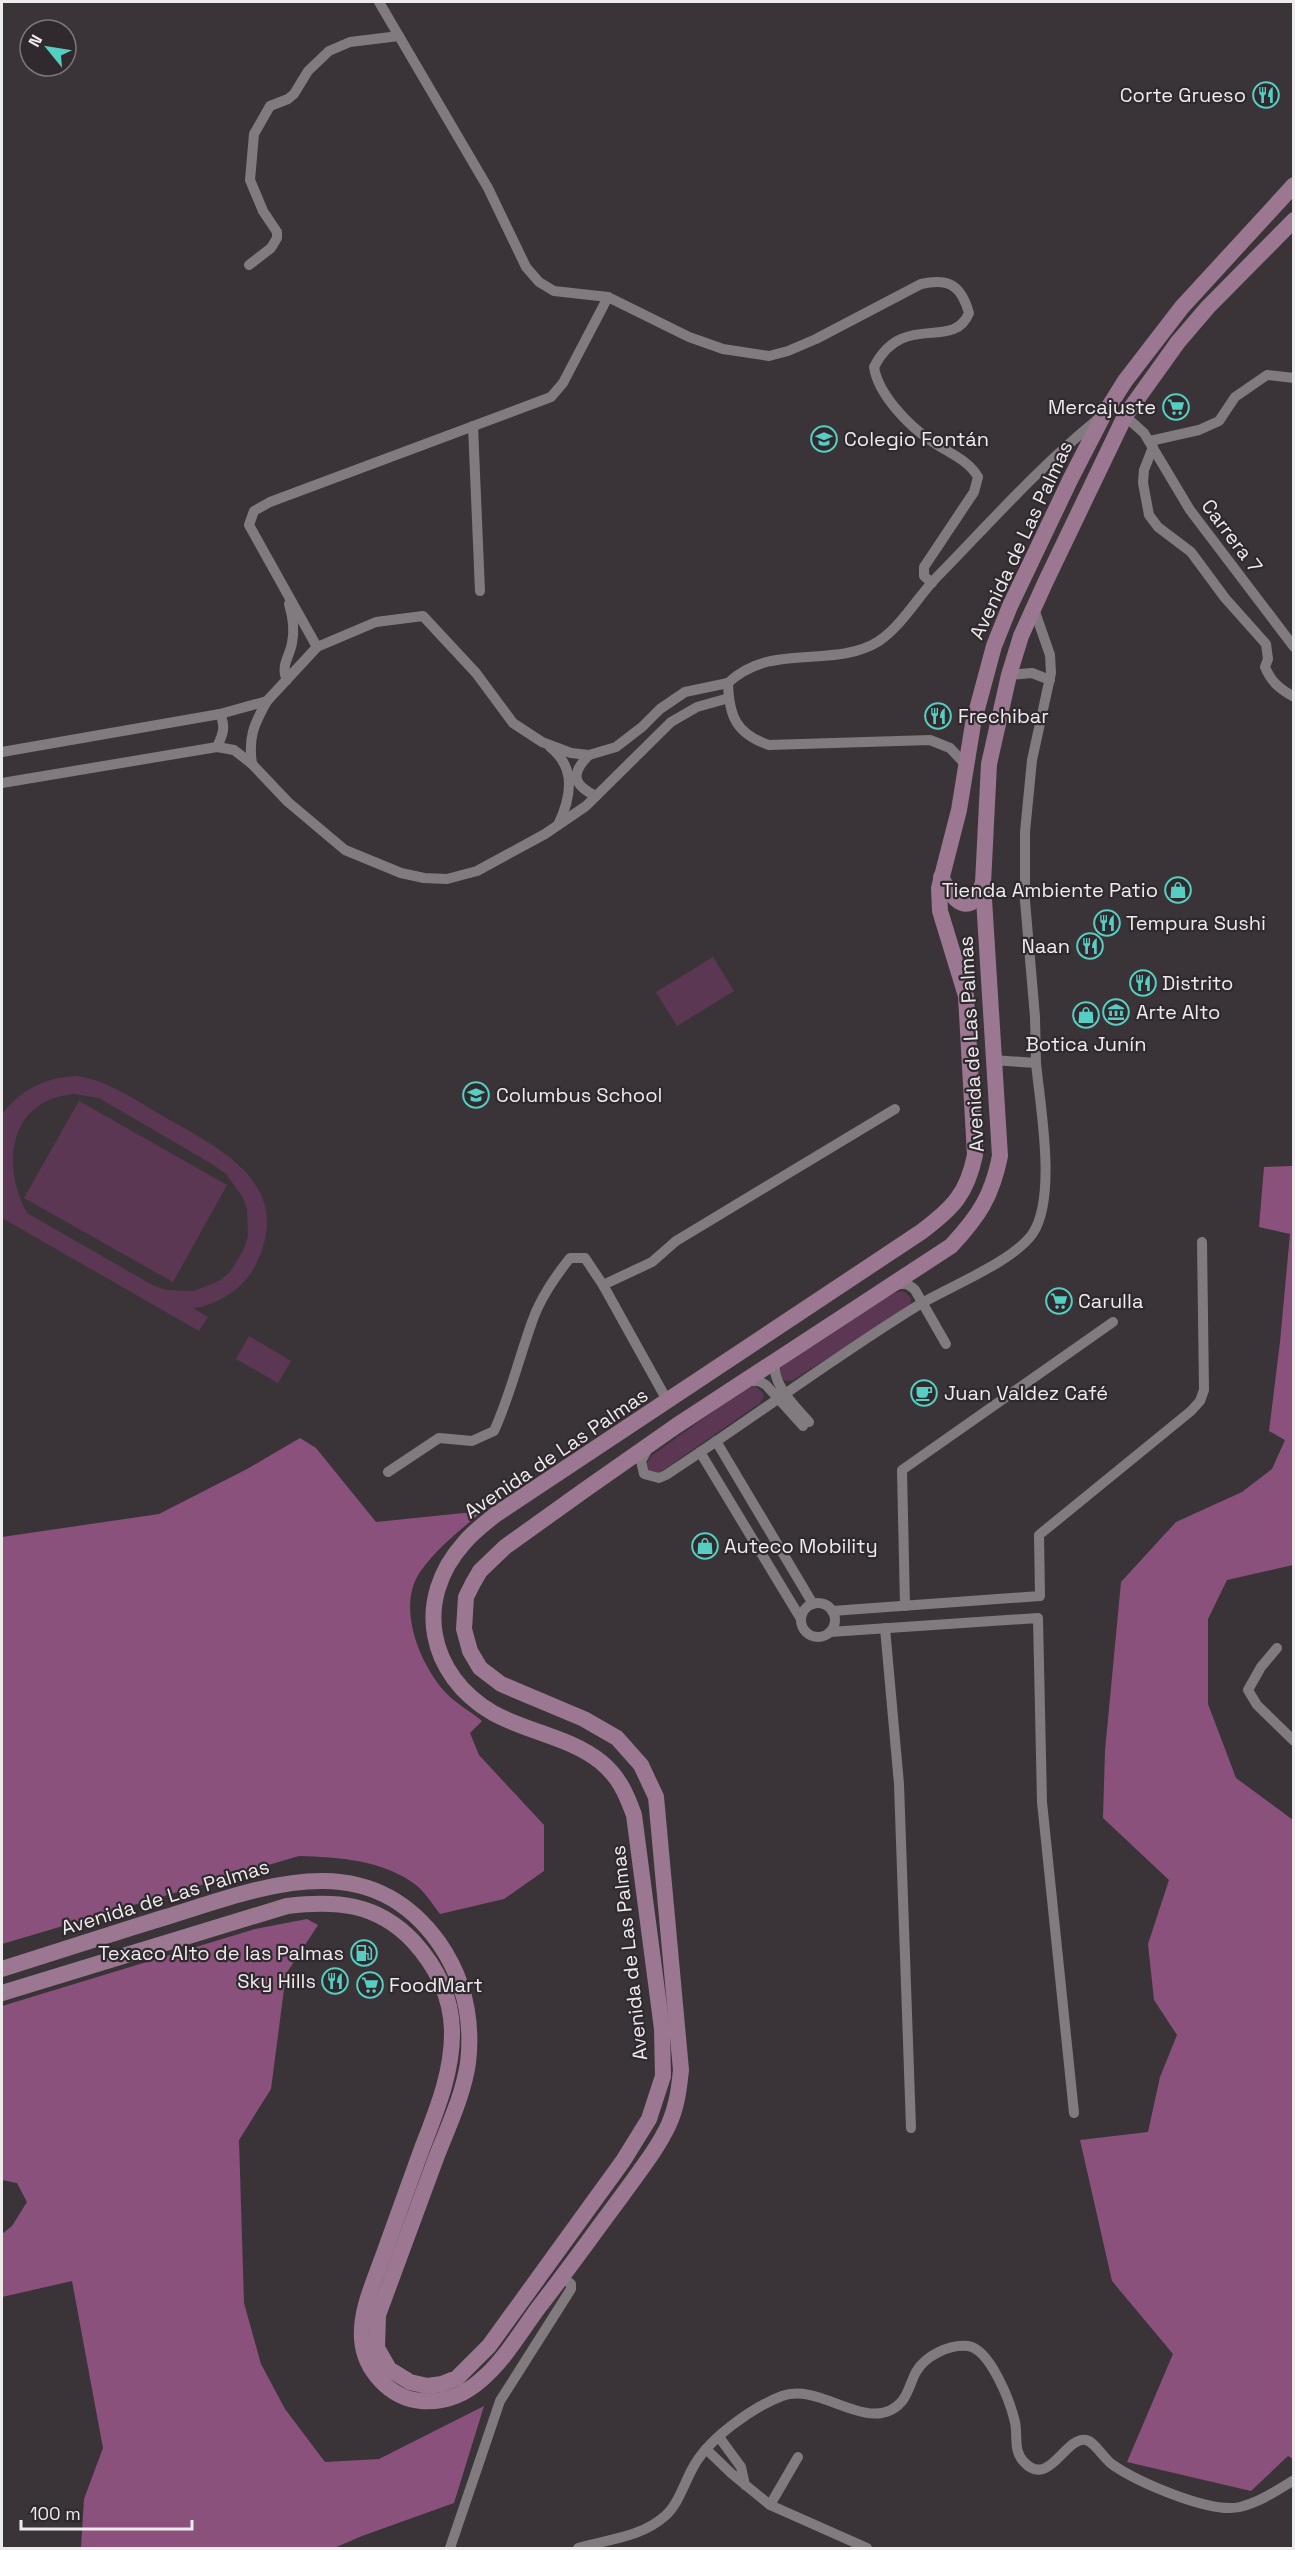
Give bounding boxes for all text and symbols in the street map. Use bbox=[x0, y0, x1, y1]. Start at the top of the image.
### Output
north arrow bbox=[18, 18, 78, 78]
text: N bbox=[24, 31, 47, 51]
restaurant icon: Corte Grueso bbox=[1251, 80, 1281, 110]
place label: Corte Grueso bbox=[1120, 82, 1246, 108]
supermarket icon: Mercajuste bbox=[1161, 392, 1191, 422]
place label: Mercajuste bbox=[1048, 394, 1156, 420]
school or university icon: Colegio Fontán bbox=[809, 424, 839, 454]
place label: Colegio Fontán bbox=[844, 426, 989, 452]
street label: Avenida de Las Palmas bbox=[963, 436, 1079, 644]
street label: Carrera 7 bbox=[1196, 494, 1268, 578]
restaurant icon: Frechibar bbox=[923, 701, 953, 731]
place label: Frechibar bbox=[958, 703, 1049, 729]
shop icon: Tienda Ambiente Patio bbox=[1163, 875, 1193, 905]
place label: Tienda Ambiente Patio bbox=[942, 877, 1158, 903]
restaurant icon: Tempura Sushi bbox=[1092, 908, 1122, 938]
place label: Tempura Sushi bbox=[1126, 910, 1266, 936]
restaurant icon: Naan bbox=[1075, 931, 1105, 961]
place label: Naan bbox=[1021, 933, 1070, 959]
street label: Avenida de Las Palmas bbox=[952, 935, 990, 1153]
restaurant icon: Distrito bbox=[1128, 968, 1158, 998]
place label: Distrito bbox=[1162, 970, 1233, 996]
museum icon: Arte Alto bbox=[1101, 997, 1131, 1027]
place label: Arte Alto bbox=[1136, 999, 1220, 1025]
shop icon: Botica Junín bbox=[1071, 1000, 1101, 1030]
place label: Botica Junín bbox=[1026, 1031, 1146, 1057]
school or university icon: Columbus School bbox=[461, 1080, 491, 1110]
place label: Columbus School bbox=[496, 1082, 662, 1108]
supermarket icon: Carulla bbox=[1044, 1286, 1074, 1316]
place label: Carulla bbox=[1078, 1288, 1143, 1314]
cafe icon: Juan Valdez Café bbox=[909, 1378, 939, 1408]
place label: Juan Valdez Café bbox=[944, 1380, 1108, 1406]
street label: Avenida de Las Palmas bbox=[459, 1382, 653, 1524]
shop icon: Auteco Mobility bbox=[690, 1531, 720, 1561]
place label: Auteco Mobility bbox=[724, 1533, 878, 1559]
street label: Avenida de Las Palmas bbox=[605, 1844, 653, 2062]
street label: Avenida de Las Palmas bbox=[58, 1853, 272, 1941]
fuel station icon: Texaco Alto de las Palmas bbox=[349, 1938, 379, 1968]
place label: Texaco Alto de las Palmas bbox=[98, 1940, 344, 1966]
restaurant icon: Sky Hills bbox=[320, 1966, 350, 1996]
place label: Sky Hills bbox=[237, 1968, 316, 1994]
supermarket icon: FoodMart bbox=[355, 1970, 385, 2000]
place label: FoodMart bbox=[389, 1972, 483, 1998]
scale bar bbox=[21, 2493, 192, 2531]
text: 100 m bbox=[30, 2502, 81, 2525]

